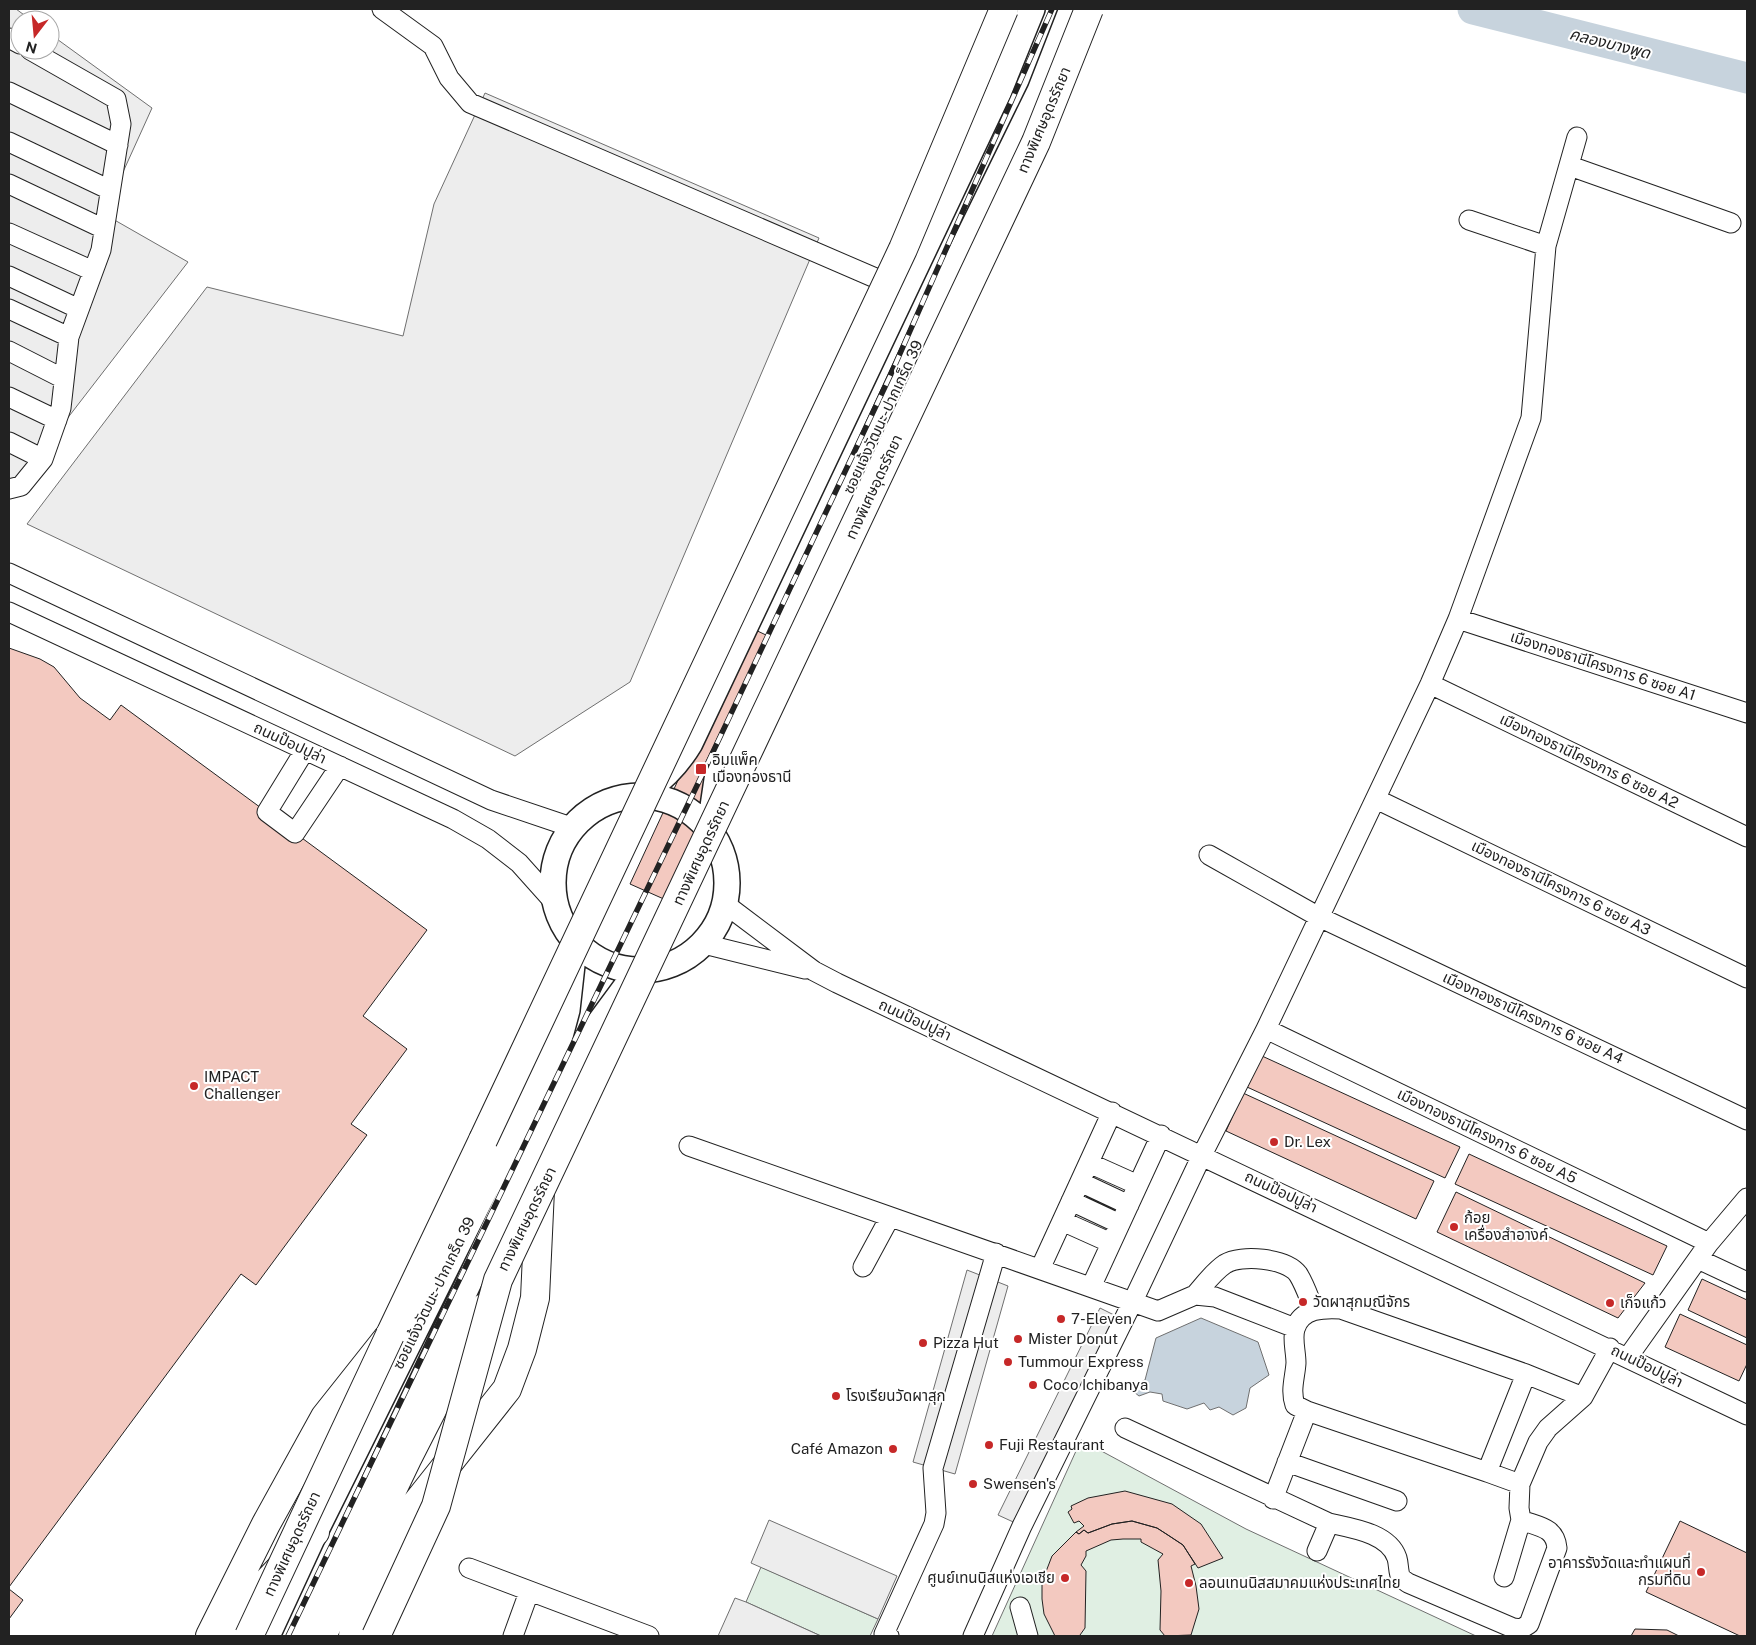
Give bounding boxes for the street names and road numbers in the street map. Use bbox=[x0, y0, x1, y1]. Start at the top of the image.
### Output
street label: ทางพิเศษอุดรรัถยา bbox=[1014, 64, 1074, 176]
street label: ซอยแจ้งวัฒนะ-ปากเกร็ด 39 bbox=[839, 337, 926, 496]
street label: ทางพิเศษอุดรรัถยา bbox=[842, 432, 906, 542]
street label: เมืองทองธานีโครงการ 6 ซอย A1 bbox=[1508, 627, 1698, 704]
street label: เมืองทองธานีโครงการ 6 ซอย A2 bbox=[1497, 710, 1681, 811]
street label: ถนนป๊อปปูล่า bbox=[251, 718, 329, 768]
street label: ทางพิเศษอุดรรัถยา bbox=[669, 798, 733, 908]
street label: เมืองทองธานีโครงการ 6 ซอย A3 bbox=[1469, 837, 1654, 938]
street label: เมืองทองธานีโครงการ 6 ซอย A4 bbox=[1440, 968, 1626, 1067]
street label: ถนนป๊อปปูล่า bbox=[876, 995, 954, 1045]
street label: เมืองทองธานีโครงการ 6 ซอย A5 bbox=[1395, 1085, 1580, 1186]
street label: ทางพิเศษอุดรรัถยา bbox=[494, 1164, 560, 1274]
street label: ถนนป๊อปปูล่า bbox=[1242, 1167, 1320, 1217]
street label: ซอยแจ้งวัฒนะ-ปากเกร็ด 39 bbox=[389, 1214, 478, 1372]
street label: ถนนป๊อปปูล่า bbox=[1608, 1341, 1686, 1391]
street label: ทางพิเศษอุดรรัถยา bbox=[260, 1489, 324, 1599]

